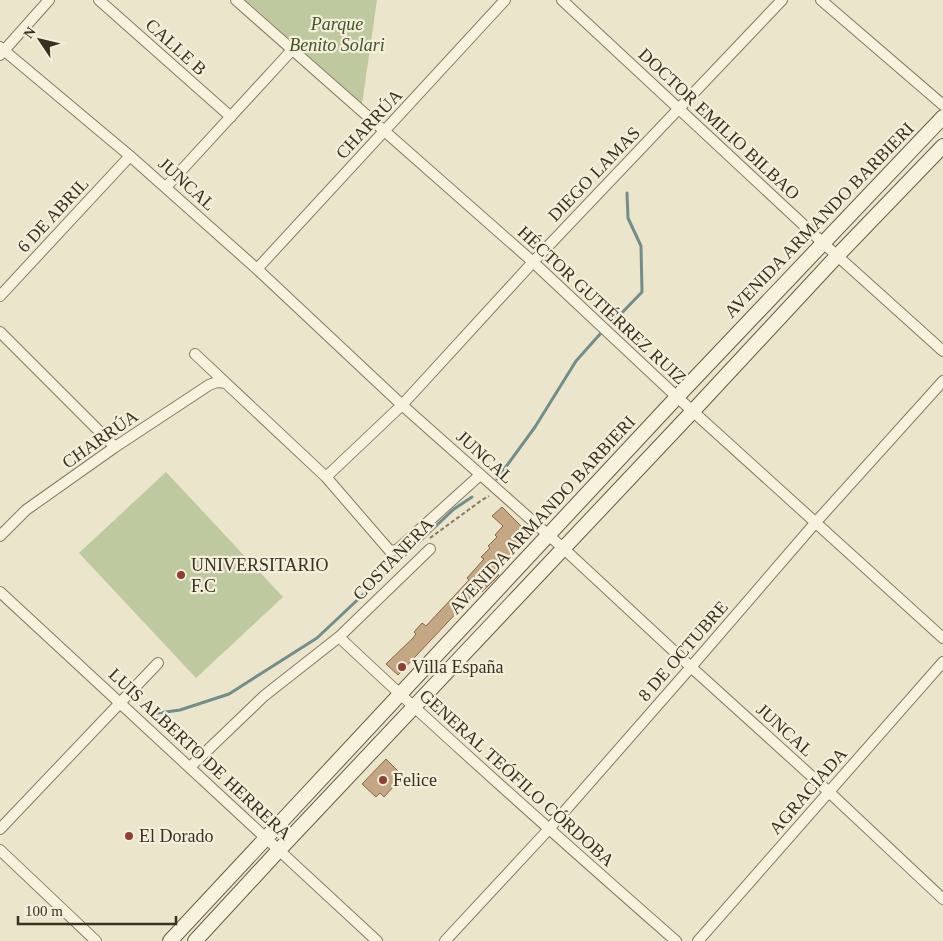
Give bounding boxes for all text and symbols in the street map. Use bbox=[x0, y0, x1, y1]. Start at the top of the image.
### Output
park label: Parque Benito Solari bbox=[289, 14, 385, 55]
north arrow bbox=[15, 15, 65, 65]
street label: CALLE B bbox=[142, 15, 210, 79]
text: N bbox=[21, 24, 39, 41]
street label: DOCTOR EMILIO BILBAO bbox=[634, 44, 804, 204]
street label: CHARRÚA bbox=[331, 84, 406, 163]
street label: AVENIDA ARMANDO BARBIERI bbox=[720, 118, 918, 322]
street label: DIEGO LAMAS bbox=[544, 123, 644, 225]
street label: JUNCAL bbox=[155, 153, 219, 215]
street label: 6 DE ABRIL bbox=[13, 173, 93, 257]
street label: HÉCTOR GUTIÉRREZ RUIZ bbox=[514, 221, 691, 388]
street label: CHARRÚA bbox=[58, 405, 142, 472]
street label: AVENIDA ARMANDO BARBIERI bbox=[445, 412, 639, 618]
street label: JUNCAL bbox=[453, 426, 517, 488]
street label: COSTANERA bbox=[349, 514, 437, 604]
place label: UNIVERSITARIO F.C bbox=[191, 555, 329, 596]
marker: UNIVERSITARIO F.C bbox=[175, 569, 187, 581]
street label: 8 DE OCTUBRE bbox=[634, 597, 732, 705]
place label: Villa España bbox=[412, 657, 503, 677]
marker: Villa España bbox=[396, 661, 408, 673]
street label: LUIS ALBERTO DE HERRERA bbox=[105, 664, 295, 844]
street label: GENERAL TEÓFILO CÓRDOBA bbox=[416, 685, 619, 871]
street label: JUNCAL bbox=[753, 699, 817, 761]
street label: AGRACIADA bbox=[765, 744, 851, 838]
place label: Felice bbox=[393, 770, 437, 790]
marker: Felice bbox=[377, 774, 389, 786]
place label: El Dorado bbox=[139, 826, 213, 846]
marker: El Dorado bbox=[123, 830, 135, 842]
scale bar bbox=[18, 894, 175, 926]
text: 100 m bbox=[25, 903, 63, 919]

